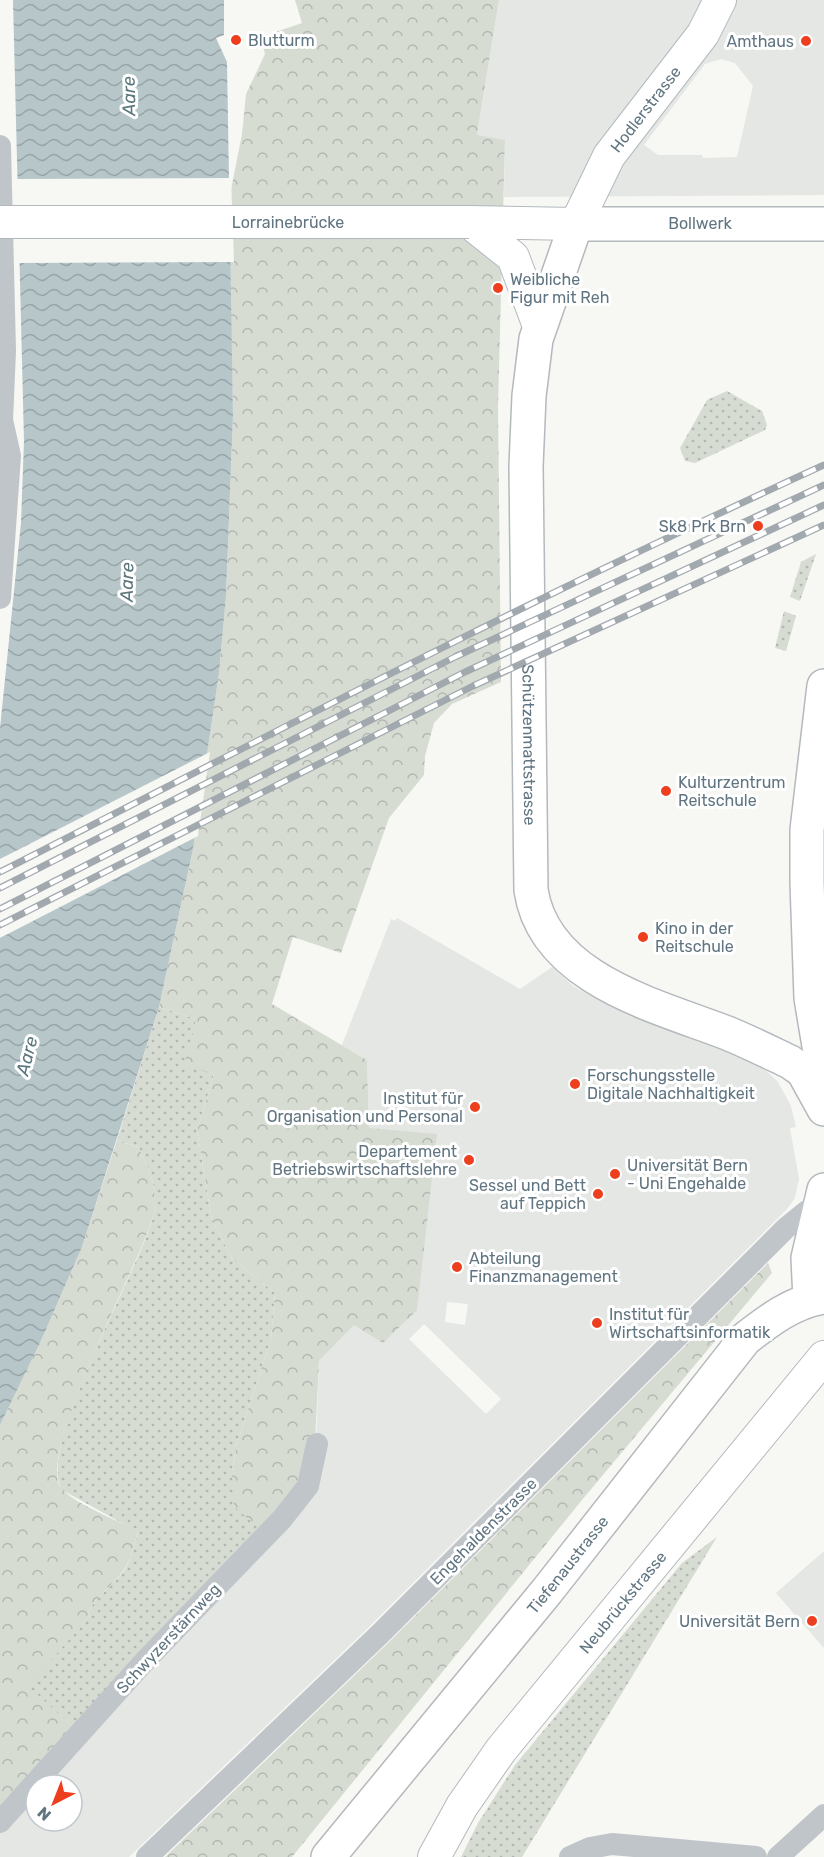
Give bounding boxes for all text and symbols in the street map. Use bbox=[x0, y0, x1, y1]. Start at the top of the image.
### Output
place label: Blutturm bbox=[248, 31, 315, 50]
place label: Amthaus bbox=[727, 32, 794, 51]
marker: Blutturm bbox=[229, 33, 243, 47]
marker: Amthaus bbox=[799, 34, 813, 48]
street label: Hodlerstrasse bbox=[606, 62, 685, 156]
water label: Aare bbox=[118, 76, 140, 117]
street label: Lorrainebrücke bbox=[232, 213, 344, 232]
street label: Bollwerk bbox=[668, 214, 733, 233]
place label: Weibliche Figur mit Reh bbox=[510, 270, 609, 307]
marker: Weibliche Figur mit Reh bbox=[491, 281, 505, 295]
place label: Sk8 Prk Brn bbox=[659, 517, 746, 536]
marker: Sk8 Prk Brn bbox=[751, 519, 765, 533]
water label: Aare bbox=[116, 562, 138, 603]
street label: Schützenmattstrasse bbox=[518, 664, 539, 825]
place label: Kulturzentrum Reitschule bbox=[678, 773, 786, 810]
marker: Kulturzentrum Reitschule bbox=[659, 784, 673, 798]
place label: Kino in der Reitschule bbox=[655, 919, 734, 956]
marker: Kino in der Reitschule bbox=[636, 930, 650, 944]
water label: Aare bbox=[11, 1034, 42, 1079]
place label: Forschungsstelle Digitale Nachhaltigkeit bbox=[587, 1066, 755, 1103]
marker: Forschungsstelle Digitale Nachhaltigkeit bbox=[568, 1077, 582, 1091]
place label: Institut für Organisation und Personal bbox=[267, 1089, 463, 1126]
marker: Institut für Organisation und Personal bbox=[468, 1100, 482, 1114]
place label: Departement Betriebswirtschaftslehre bbox=[272, 1142, 457, 1179]
marker: Departement Betriebswirtschaftslehre bbox=[462, 1153, 476, 1167]
place label: Universität Bern - Uni Engehalde bbox=[627, 1156, 748, 1193]
marker: Universität Bern - Uni Engehalde bbox=[608, 1167, 622, 1181]
place label: Sessel und Bett auf Teppich bbox=[469, 1176, 586, 1213]
marker: Sessel und Bett auf Teppich bbox=[591, 1187, 605, 1201]
place label: Abteilung Finanzmanagement bbox=[469, 1249, 618, 1286]
marker: Abteilung Finanzmanagement bbox=[450, 1260, 464, 1274]
place label: Institut für Wirtschaftsinformatik bbox=[609, 1305, 771, 1342]
marker: Institut für Wirtschaftsinformatik bbox=[590, 1316, 604, 1330]
street label: Engehaldenstrasse bbox=[426, 1474, 541, 1589]
street label: Tiefenaustrasse bbox=[523, 1512, 613, 1618]
street label: Neubrückstrasse bbox=[576, 1547, 671, 1657]
street label: Schwyzerstärnweg bbox=[113, 1580, 224, 1697]
place label: Universität Bern bbox=[679, 1612, 800, 1631]
marker: Universität Bern bbox=[805, 1614, 819, 1628]
north arrow bbox=[24, 1773, 84, 1833]
text: N bbox=[34, 1803, 55, 1825]

